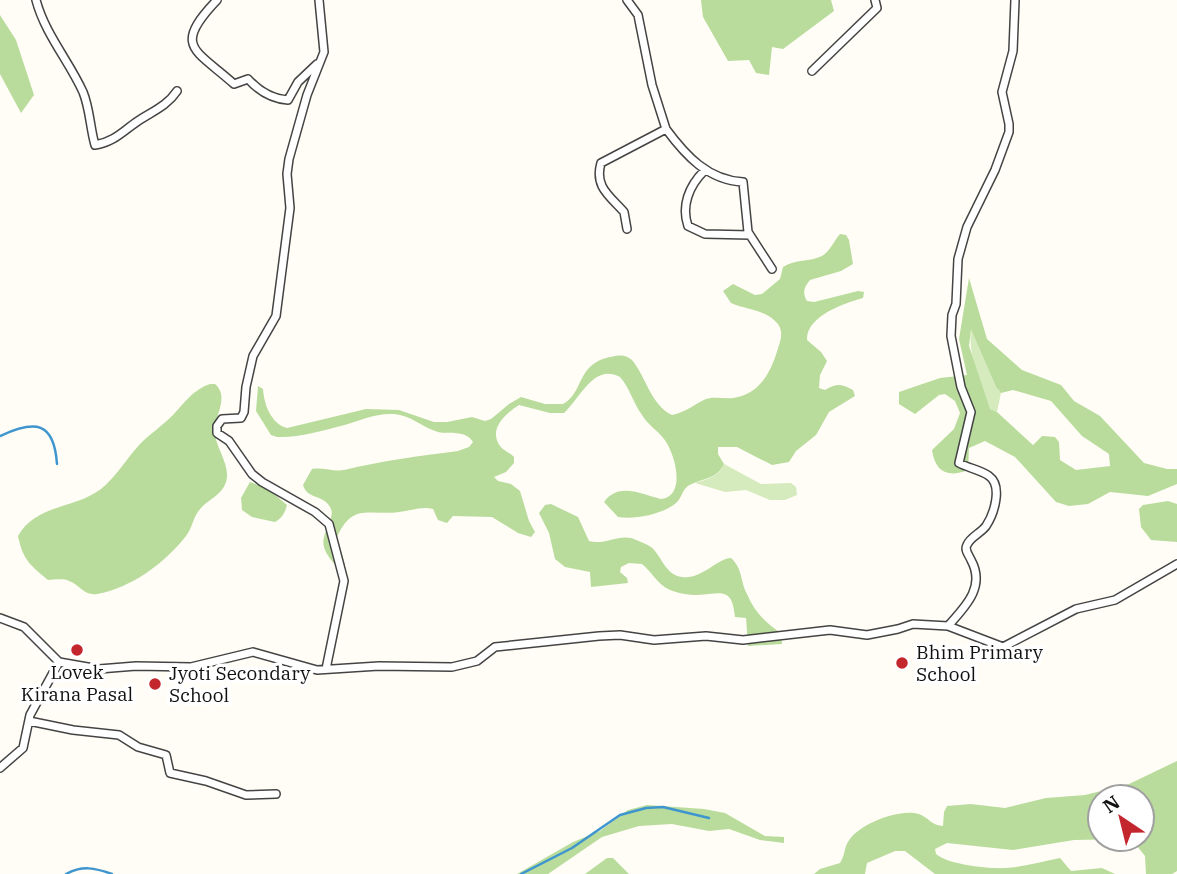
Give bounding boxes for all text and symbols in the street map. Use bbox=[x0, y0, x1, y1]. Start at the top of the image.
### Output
place label: Bhim Primary School bbox=[916, 640, 1044, 686]
marker: Lovek Kirana Pasal bbox=[69, 642, 85, 658]
marker: Bhim Primary School bbox=[894, 655, 910, 671]
place label: Lovek Kirana Pasal bbox=[21, 660, 134, 706]
place label: Jyoti Secondary School bbox=[169, 661, 311, 707]
marker: Jyoti Secondary School bbox=[147, 676, 163, 692]
north arrow bbox=[1086, 783, 1156, 853]
text: N bbox=[1098, 790, 1124, 818]

